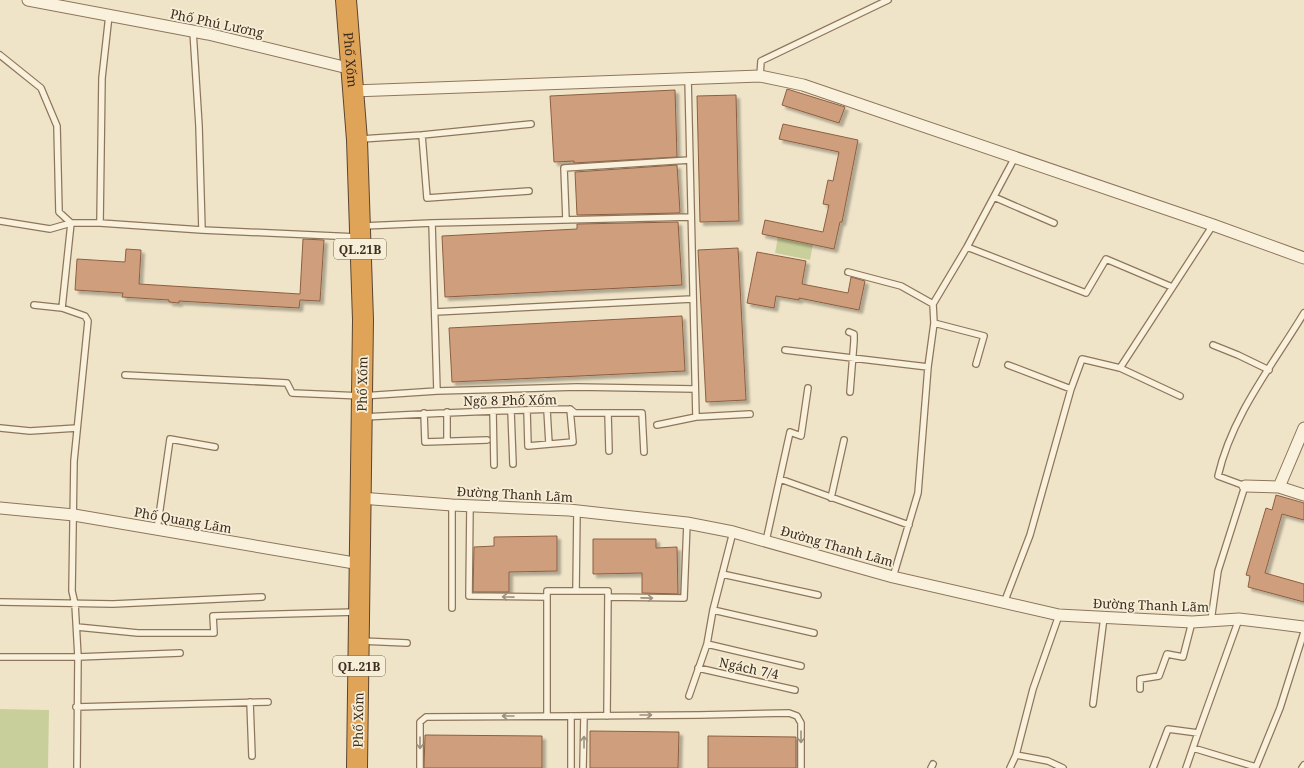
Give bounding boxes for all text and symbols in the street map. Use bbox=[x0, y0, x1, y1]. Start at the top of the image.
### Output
street label: Phố Phú Lương bbox=[169, 4, 265, 42]
street label: Phố Xốm bbox=[340, 31, 362, 88]
road number: QL.21B bbox=[334, 239, 386, 259]
street label: Phố Xốm bbox=[353, 356, 371, 412]
street label: Ngõ 8 Phố Xốm bbox=[463, 390, 557, 410]
street label: Đường Thanh Lãm bbox=[456, 482, 574, 506]
street label: Phố Quang Lãm bbox=[133, 503, 233, 537]
street label: Đường Thanh Lãm bbox=[779, 521, 895, 571]
one-way arrow bbox=[502, 593, 515, 601]
one-way arrow bbox=[640, 594, 653, 602]
street label: Đường Thanh Lãm bbox=[1093, 594, 1209, 616]
street label: Ngách 7/4 bbox=[718, 653, 781, 683]
road number: QL.21B bbox=[333, 656, 385, 676]
street label: Phố Xốm bbox=[349, 692, 367, 748]
one-way arrow bbox=[639, 711, 652, 719]
one-way arrow bbox=[502, 713, 515, 720]
one-way arrow bbox=[797, 730, 805, 743]
one-way arrow bbox=[416, 736, 424, 749]
one-way arrow bbox=[580, 736, 588, 749]

